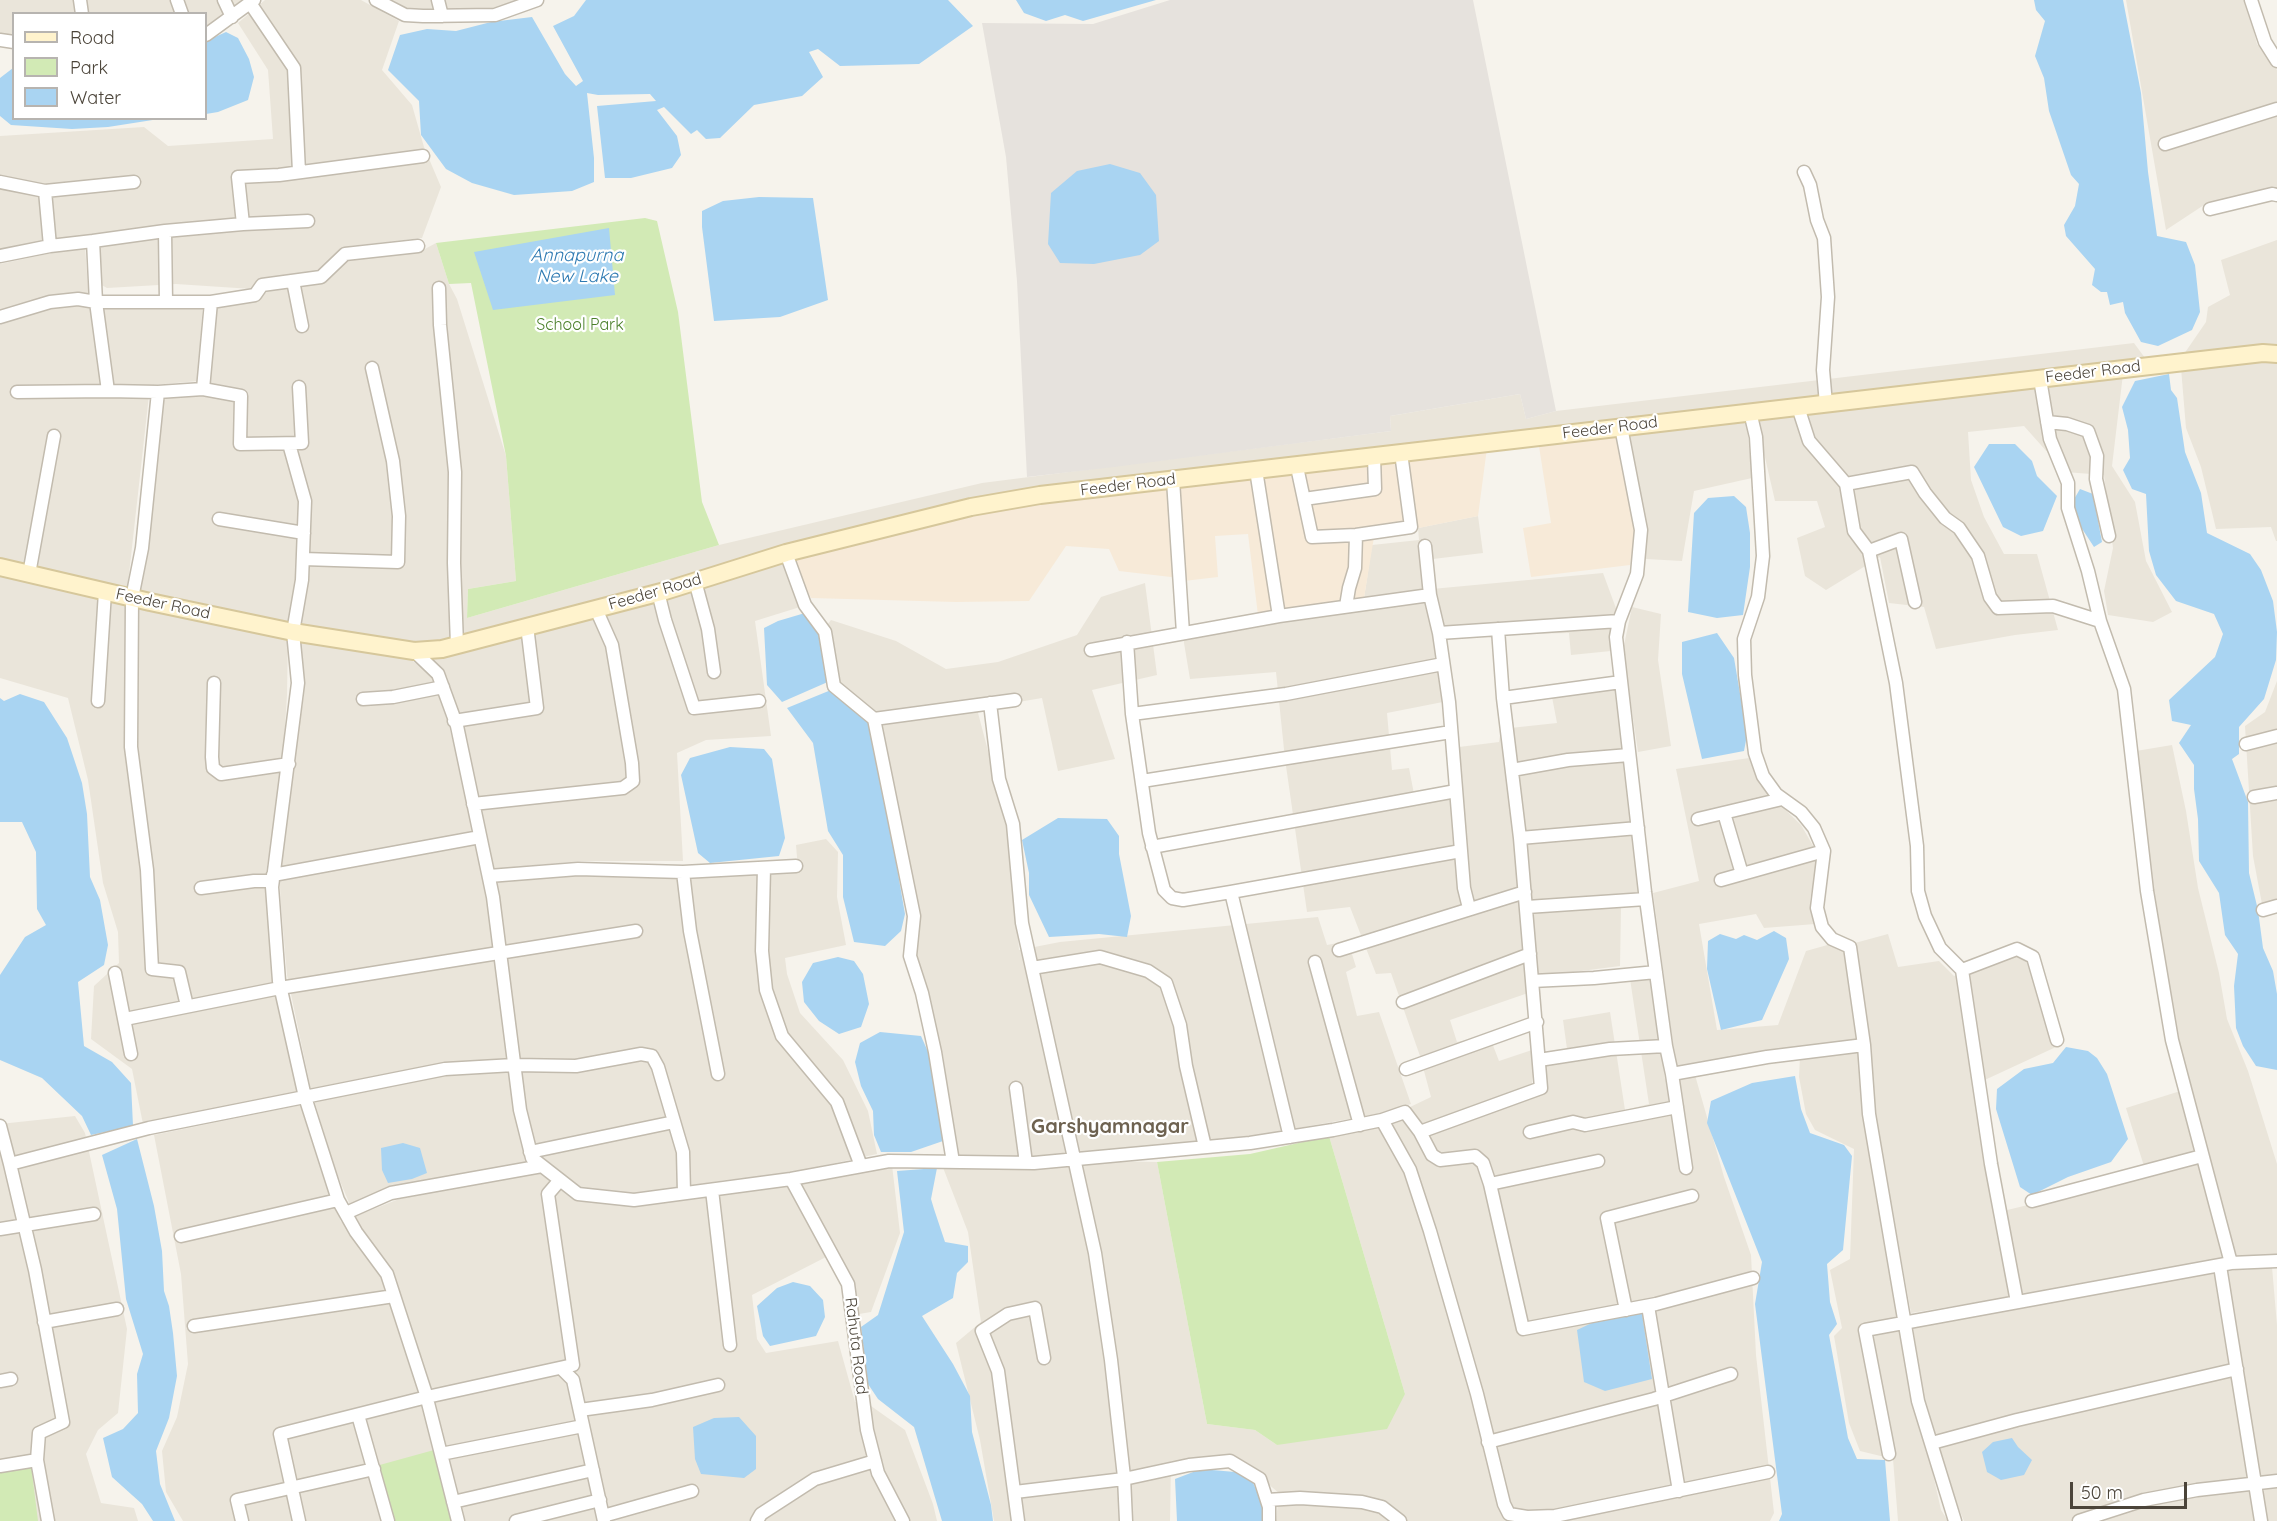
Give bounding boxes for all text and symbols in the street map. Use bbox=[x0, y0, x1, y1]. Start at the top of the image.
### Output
legend bbox=[12, 12, 207, 120]
text: Road bbox=[70, 26, 115, 49]
text: Park bbox=[70, 56, 108, 79]
text: Water bbox=[70, 86, 121, 109]
water label: Annapurna New Lake bbox=[531, 245, 623, 288]
park label: School Park bbox=[536, 315, 624, 335]
street label: Feeder Road bbox=[2044, 357, 2142, 387]
street label: Feeder Road bbox=[1561, 413, 1659, 443]
street label: Feeder Road bbox=[1079, 470, 1177, 500]
street label: Feeder Road bbox=[606, 570, 704, 614]
street label: Feeder Road bbox=[114, 585, 212, 623]
district label: Garshyamnagar bbox=[1031, 1115, 1189, 1139]
street label: Rahuta Road bbox=[841, 1296, 871, 1396]
scale bar bbox=[2073, 1470, 2190, 1508]
text: 50 m bbox=[2081, 1481, 2123, 1504]

